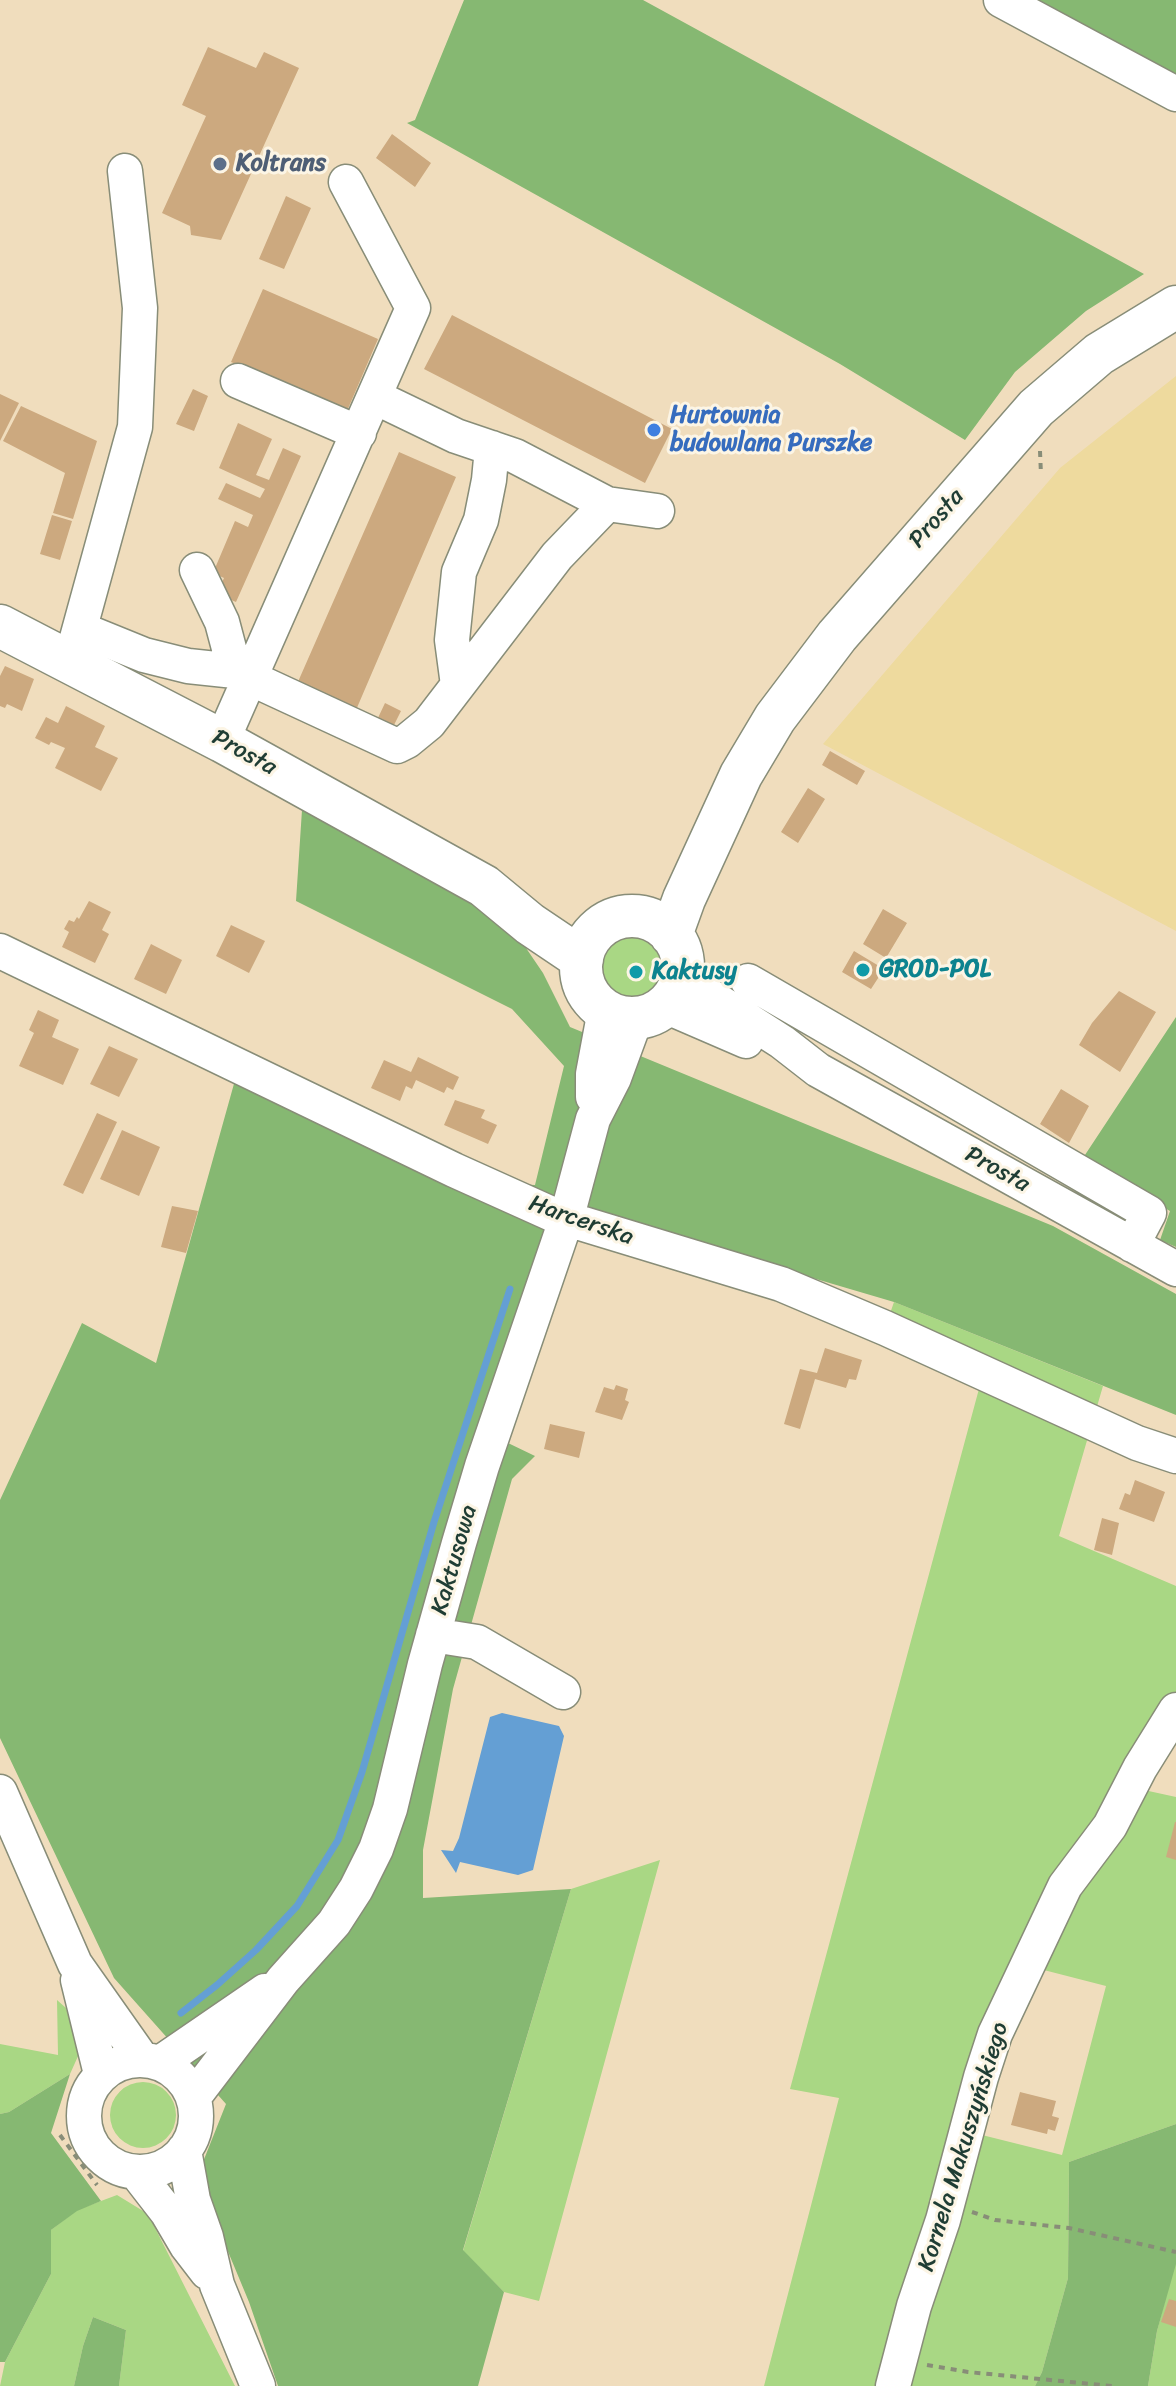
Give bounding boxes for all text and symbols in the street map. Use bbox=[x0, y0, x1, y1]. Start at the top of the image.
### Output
place label: Koltrans bbox=[236, 150, 326, 178]
marker: Koltrans bbox=[211, 155, 229, 173]
place label: Hurtownia budowlana Purszke bbox=[670, 402, 872, 458]
marker: Hurtownia budowlana Purszke bbox=[645, 421, 663, 439]
street label: Prosta bbox=[903, 483, 971, 555]
street label: Prosta bbox=[207, 724, 281, 782]
place label: GROD-POL bbox=[879, 956, 991, 984]
place label: Kaktusy bbox=[652, 958, 737, 986]
marker: GROD-POL bbox=[854, 961, 872, 979]
marker: Kaktusy bbox=[627, 963, 645, 981]
street label: Prosta bbox=[960, 1141, 1034, 1199]
street label: Harcerska bbox=[525, 1190, 637, 1252]
street label: Kaktusowa bbox=[426, 1502, 484, 1618]
street label: Kornela Makuszyńskiego bbox=[912, 2019, 1016, 2275]

